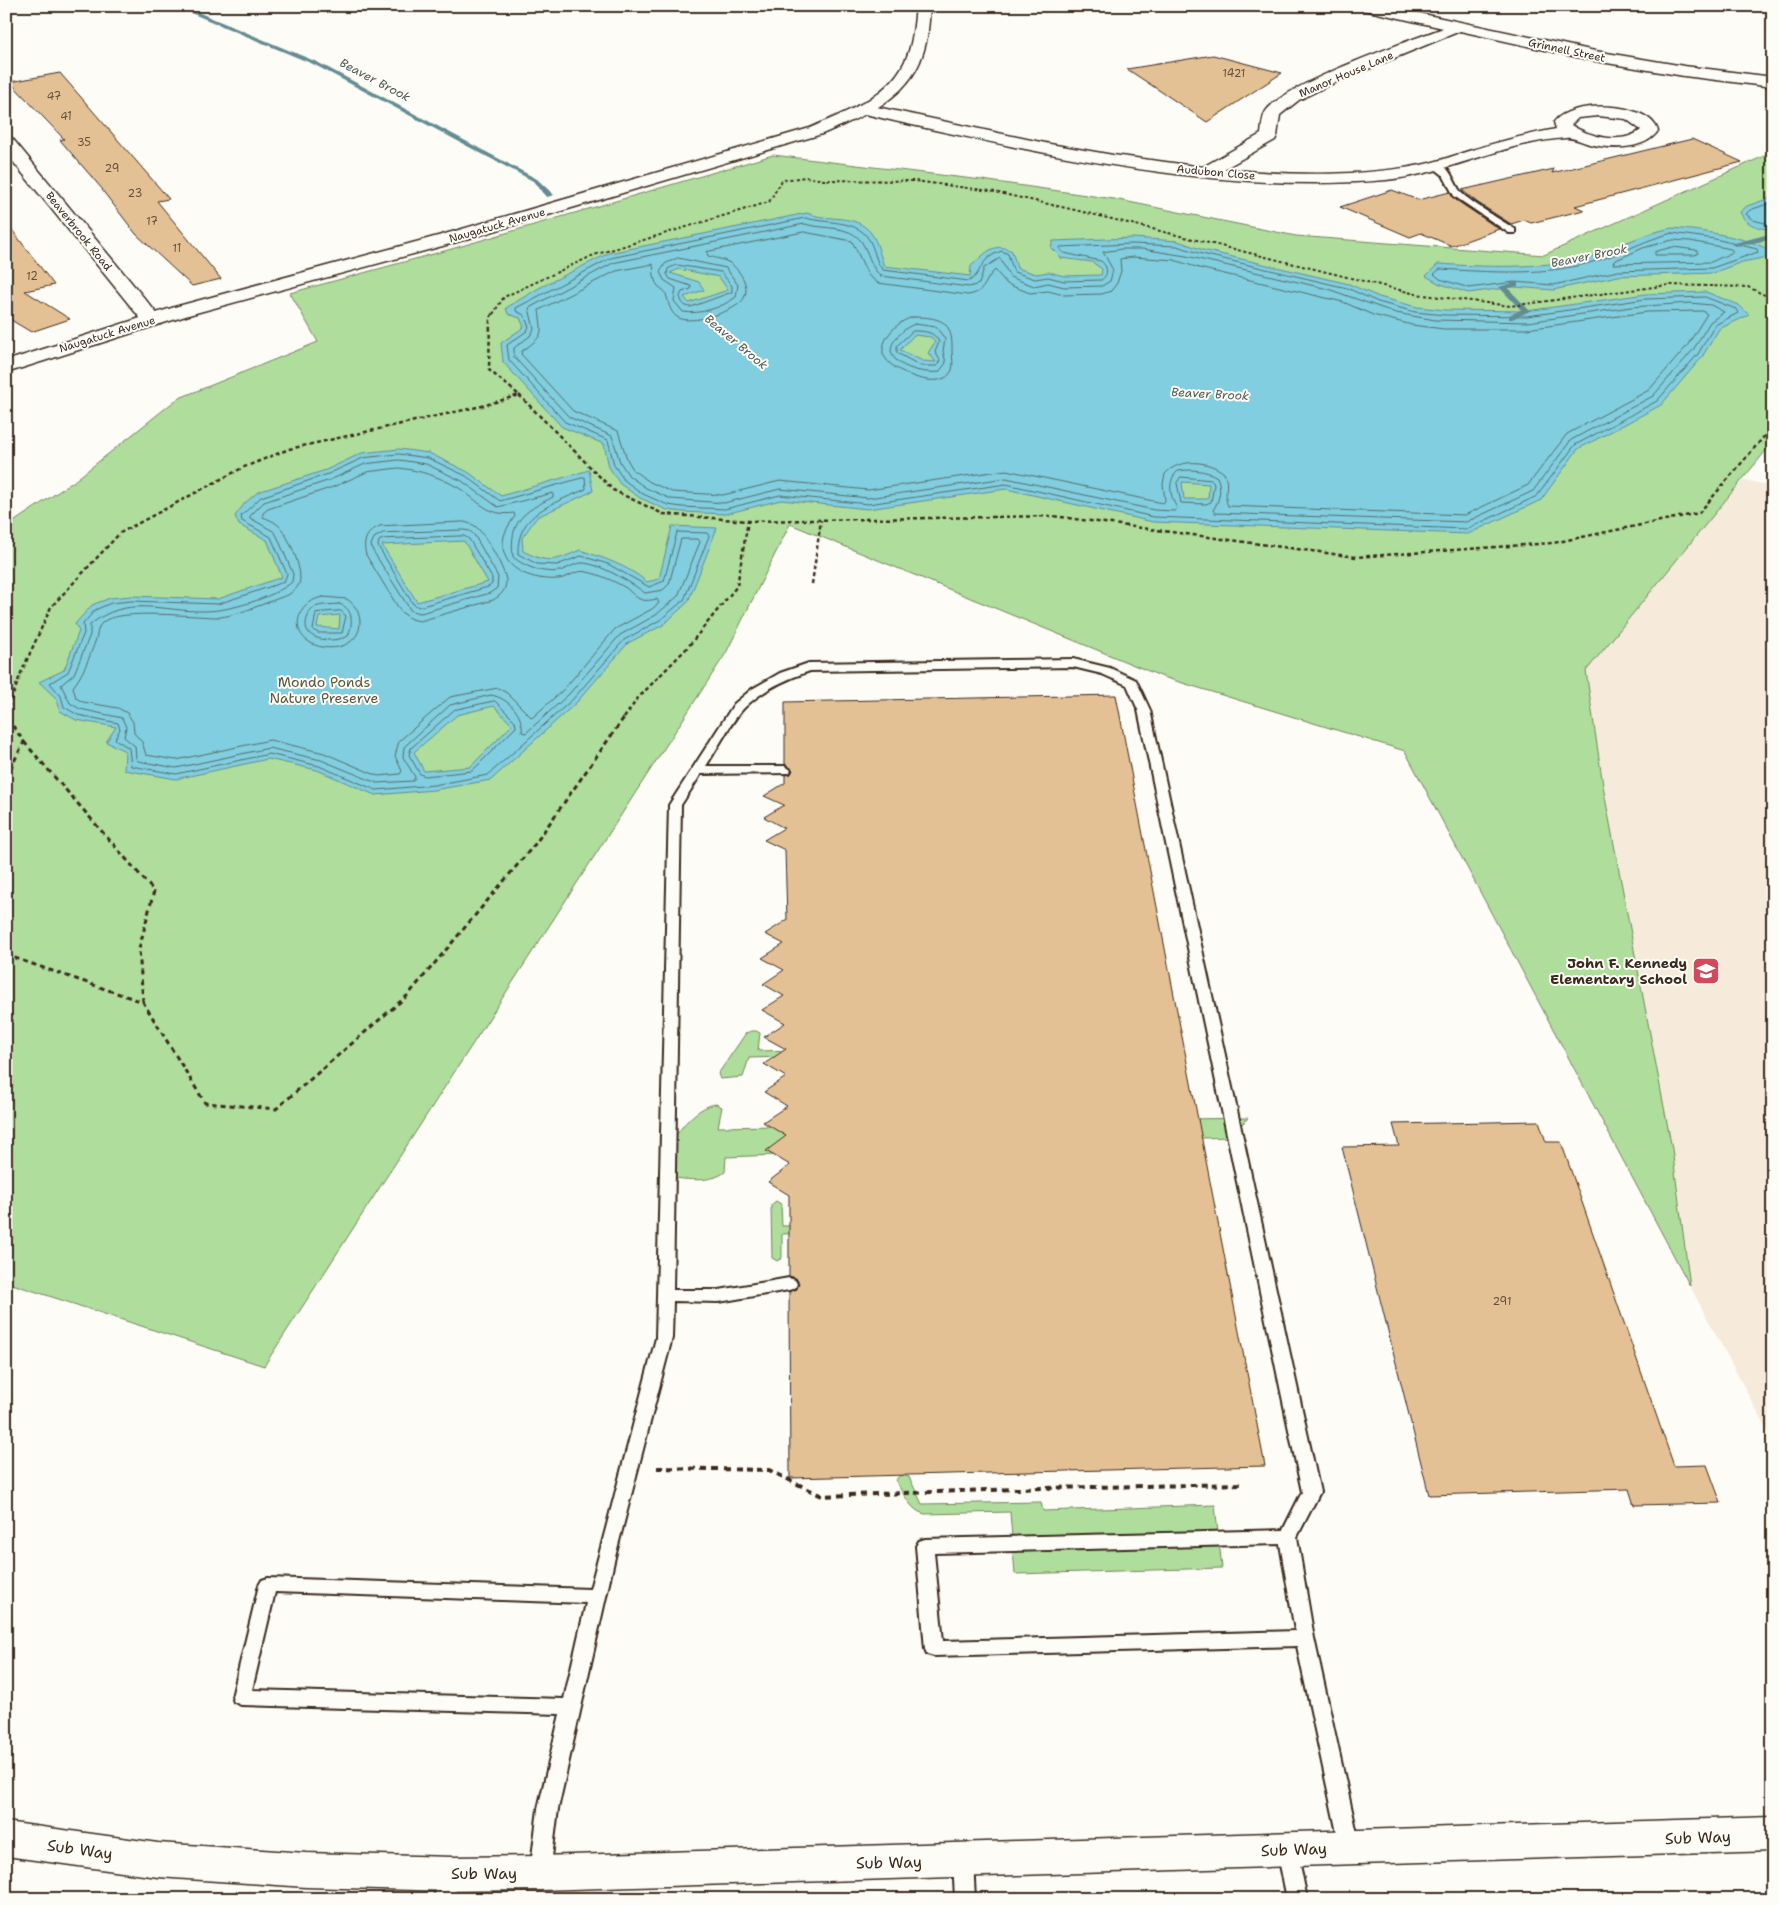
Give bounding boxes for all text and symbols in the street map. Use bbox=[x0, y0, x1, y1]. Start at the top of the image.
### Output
street label: Grinnell Street bbox=[1527, 35, 1607, 66]
street label: Manor House Lane bbox=[1297, 48, 1396, 101]
water label: Beaver Brook bbox=[337, 55, 413, 105]
house number: 1421 bbox=[1223, 66, 1245, 81]
house number: 47 bbox=[47, 89, 62, 104]
house number: 41 bbox=[60, 109, 72, 124]
house number: 35 bbox=[77, 135, 91, 150]
house number: 29 bbox=[105, 161, 119, 176]
street label: Audubon Close bbox=[1176, 162, 1256, 183]
house number: 23 bbox=[128, 186, 142, 201]
street label: Beaverbrook Road bbox=[42, 189, 115, 274]
street label: Naugatuck Avenue bbox=[447, 205, 547, 246]
house number: 17 bbox=[146, 214, 158, 229]
house number: 11 bbox=[173, 241, 181, 256]
water label: Beaver Brook bbox=[1549, 241, 1629, 271]
house number: 12 bbox=[26, 269, 38, 284]
water label: Beaver Brook bbox=[701, 311, 771, 373]
street label: Naugatuck Avenue bbox=[57, 313, 157, 356]
water label: Beaver Brook bbox=[1171, 384, 1249, 404]
park label: Mondo Ponds Nature Preserve bbox=[270, 673, 379, 707]
place label: John F. Kennedy Elementary School bbox=[1550, 954, 1687, 988]
school or university icon: John F. Kennedy Elementary School bbox=[1691, 956, 1721, 986]
house number: 291 bbox=[1492, 1294, 1512, 1309]
street label: Sub Way bbox=[1665, 1826, 1731, 1849]
street label: Sub Way bbox=[46, 1834, 114, 1865]
street label: Sub Way bbox=[1261, 1838, 1327, 1861]
street label: Sub Way bbox=[856, 1851, 922, 1874]
street label: Sub Way bbox=[451, 1863, 517, 1884]

